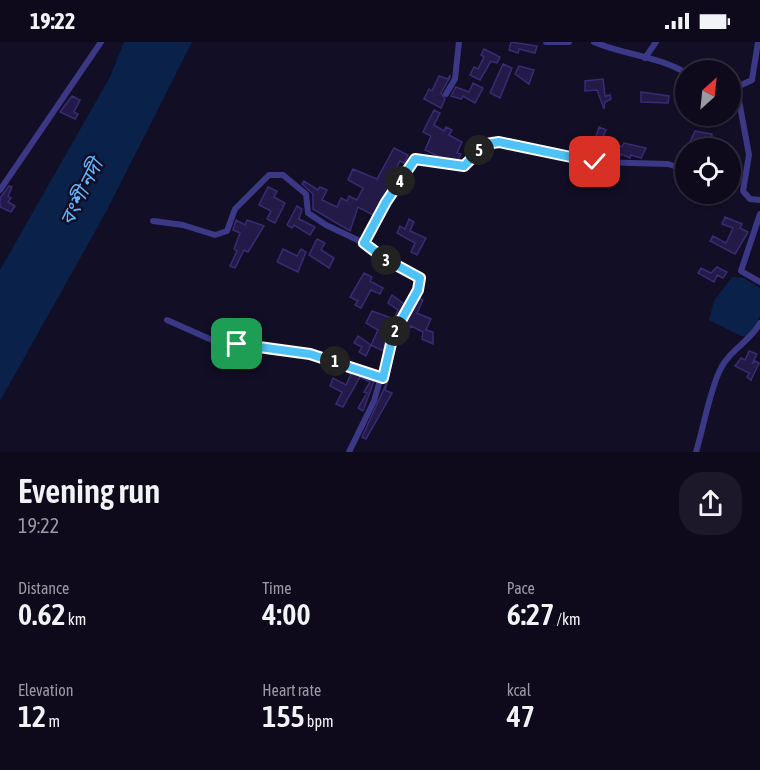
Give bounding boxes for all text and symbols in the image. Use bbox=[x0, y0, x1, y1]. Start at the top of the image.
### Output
text: 19:22 bbox=[30, 8, 75, 34]
north arrow bbox=[675, 60, 741, 126]
map controls bbox=[675, 60, 741, 204]
pin: 5 bbox=[464, 135, 494, 165]
pin bbox=[569, 136, 620, 187]
button: locate bbox=[675, 138, 741, 204]
text: 5 bbox=[475, 141, 483, 159]
icon: check bbox=[578, 145, 611, 178]
water label: বংশী নদী bbox=[55, 152, 109, 229]
pin: 4 bbox=[385, 166, 415, 196]
text: 4 bbox=[396, 172, 404, 190]
pin: 3 bbox=[371, 245, 401, 275]
text: 3 bbox=[382, 251, 390, 269]
pin: 2 bbox=[380, 316, 410, 346]
pin bbox=[211, 318, 262, 369]
text: 2 bbox=[391, 322, 399, 340]
icon: arrive bbox=[220, 327, 253, 360]
pin: 1 bbox=[320, 346, 350, 376]
text: 1 bbox=[331, 352, 339, 370]
text: Evening run bbox=[18, 472, 160, 510]
button: share bbox=[679, 472, 742, 535]
text: 19:22 bbox=[18, 514, 59, 537]
text: Distance bbox=[18, 579, 69, 597]
text: Time bbox=[262, 579, 292, 597]
text: Pace bbox=[507, 579, 535, 597]
text: 0.62 bbox=[18, 597, 66, 631]
text: 4:00 bbox=[262, 597, 311, 631]
text: 6:27 bbox=[507, 597, 554, 631]
text: km bbox=[66, 610, 86, 628]
text: /km bbox=[554, 610, 580, 628]
text: Elevation bbox=[18, 681, 73, 699]
text: Heart rate bbox=[262, 681, 321, 699]
text: kcal bbox=[507, 681, 531, 699]
text: 12 bbox=[18, 699, 46, 733]
text: 155 bbox=[262, 699, 305, 733]
text: 47 bbox=[507, 699, 535, 733]
text: m bbox=[46, 712, 60, 730]
text: bpm bbox=[305, 712, 334, 730]

